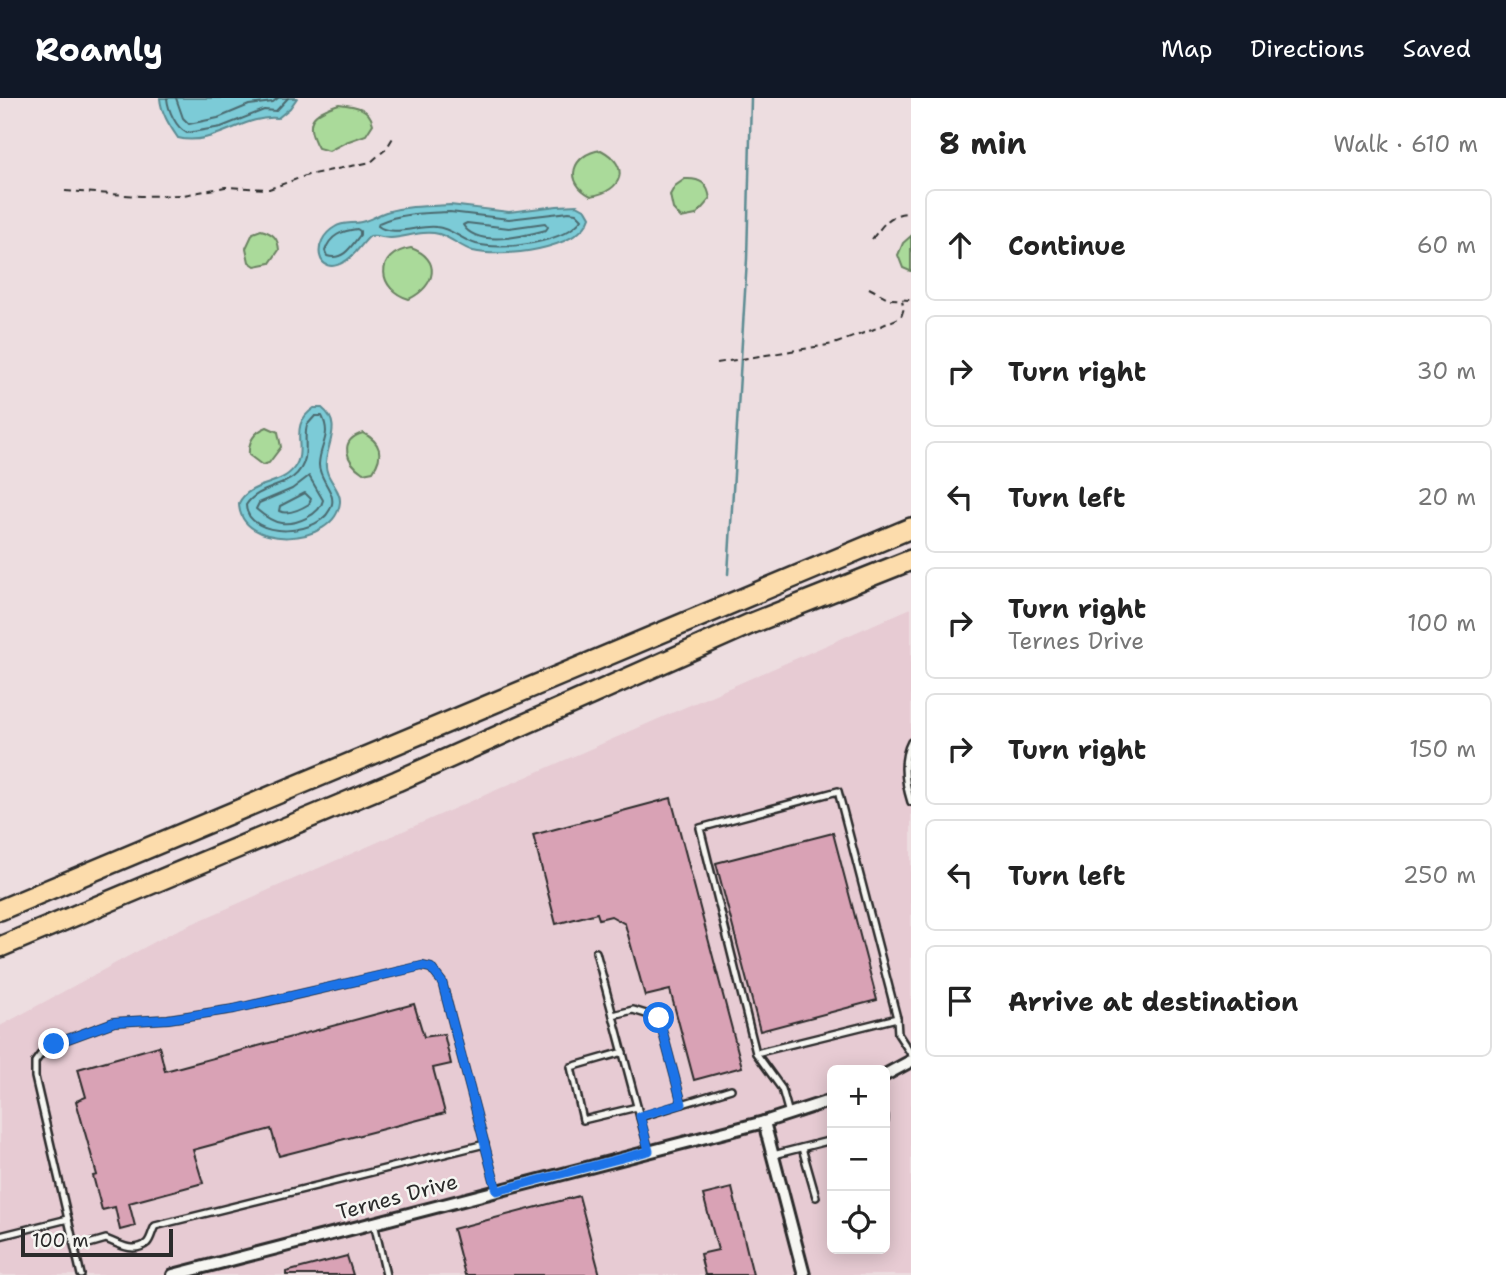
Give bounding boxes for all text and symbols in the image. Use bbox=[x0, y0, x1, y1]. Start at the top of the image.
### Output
text: Roamly bbox=[35, 27, 163, 72]
text: Map bbox=[1161, 33, 1212, 65]
text: Directions bbox=[1250, 33, 1365, 65]
text: Saved bbox=[1403, 33, 1471, 65]
text: 8 min bbox=[939, 123, 1026, 164]
text: Walk · 610 m bbox=[1333, 129, 1478, 159]
icon: ahead bbox=[941, 226, 979, 264]
text: Continue bbox=[1008, 228, 1126, 263]
text: 60 m bbox=[1417, 230, 1476, 260]
icon: right bbox=[941, 352, 979, 390]
text: Turn right bbox=[1008, 354, 1146, 389]
text: 30 m bbox=[1417, 356, 1476, 386]
icon: left bbox=[941, 478, 979, 516]
text: Turn left bbox=[1008, 480, 1125, 515]
text: 20 m bbox=[1417, 482, 1476, 512]
text: Turn right bbox=[1008, 591, 1146, 626]
icon: right bbox=[941, 604, 979, 642]
text: 100 m bbox=[1407, 608, 1476, 638]
text: Ternes Drive bbox=[1008, 626, 1144, 656]
icon: right bbox=[941, 730, 979, 768]
text: Turn right bbox=[1008, 732, 1146, 767]
text: 150 m bbox=[1409, 734, 1476, 764]
icon: left bbox=[941, 856, 979, 894]
text: Turn left bbox=[1008, 858, 1125, 893]
text: 250 m bbox=[1403, 860, 1476, 890]
icon: arrive bbox=[941, 982, 979, 1020]
text: Arrive at destination bbox=[1008, 984, 1298, 1019]
route start bbox=[643, 1002, 674, 1033]
route end bbox=[38, 1028, 69, 1059]
map controls bbox=[827, 1065, 890, 1254]
button: + bbox=[827, 1065, 890, 1128]
button: − bbox=[827, 1128, 890, 1191]
street label: Ternes Drive bbox=[333, 1167, 461, 1227]
button: locate bbox=[827, 1191, 890, 1254]
scale bar bbox=[21, 1226, 173, 1258]
text: 100 m bbox=[32, 1228, 89, 1253]

